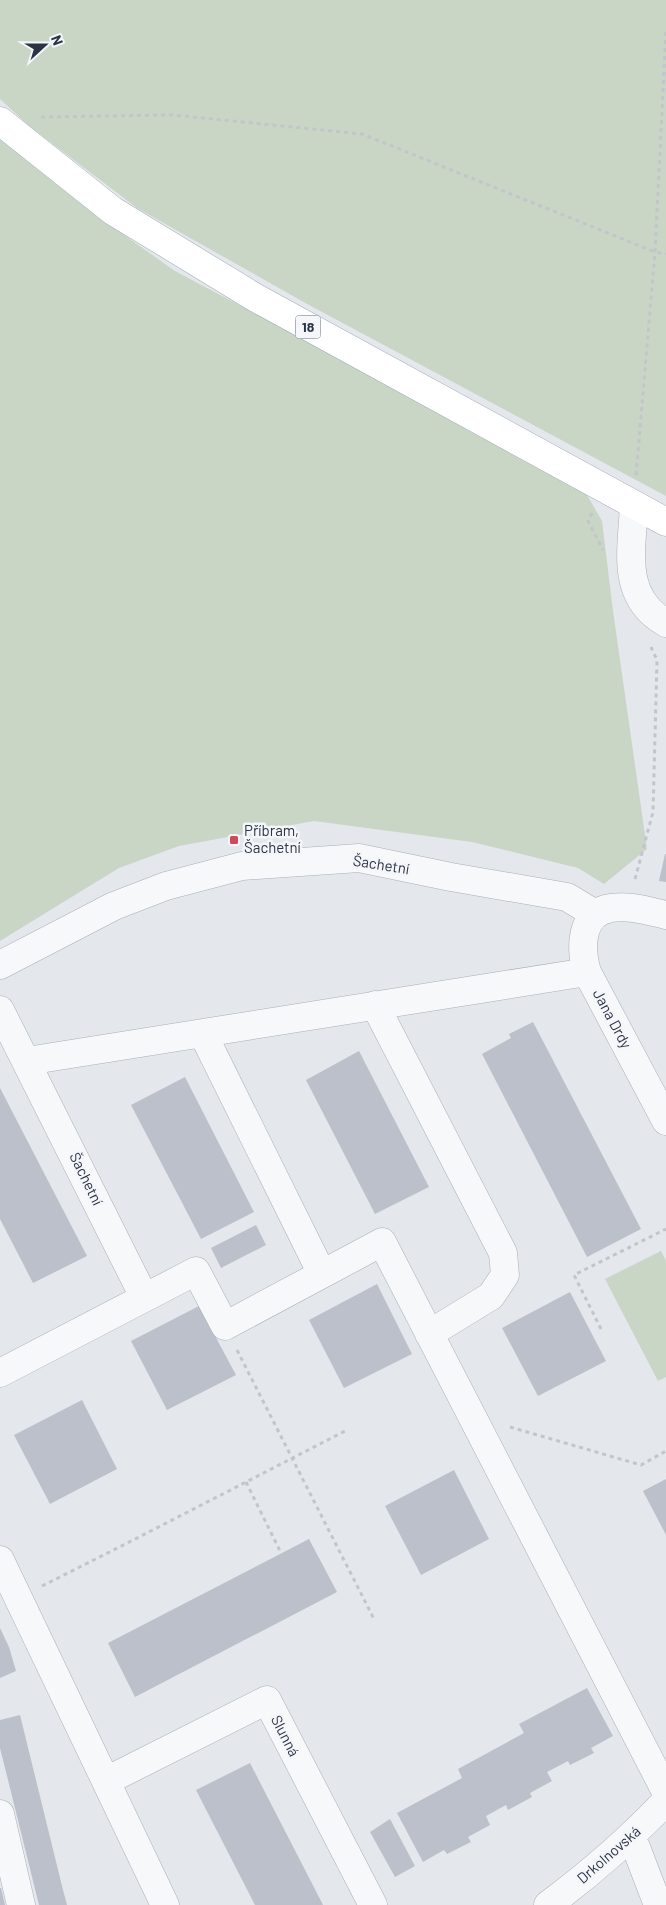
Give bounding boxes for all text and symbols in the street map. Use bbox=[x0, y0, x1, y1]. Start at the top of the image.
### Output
north arrow bbox=[20, 20, 70, 70]
text: N bbox=[48, 33, 67, 48]
road number: 18 bbox=[296, 316, 320, 338]
place label: Příbram, Šachetní bbox=[244, 821, 301, 856]
marker: Příbram, Šachetní bbox=[228, 834, 240, 846]
street label: Šachetní bbox=[352, 851, 411, 877]
street label: Jana Drdy bbox=[590, 986, 636, 1051]
street label: Šachetní bbox=[66, 1149, 107, 1208]
street label: Slunná bbox=[268, 1712, 304, 1759]
street label: Drkolnovská bbox=[573, 1822, 644, 1887]

